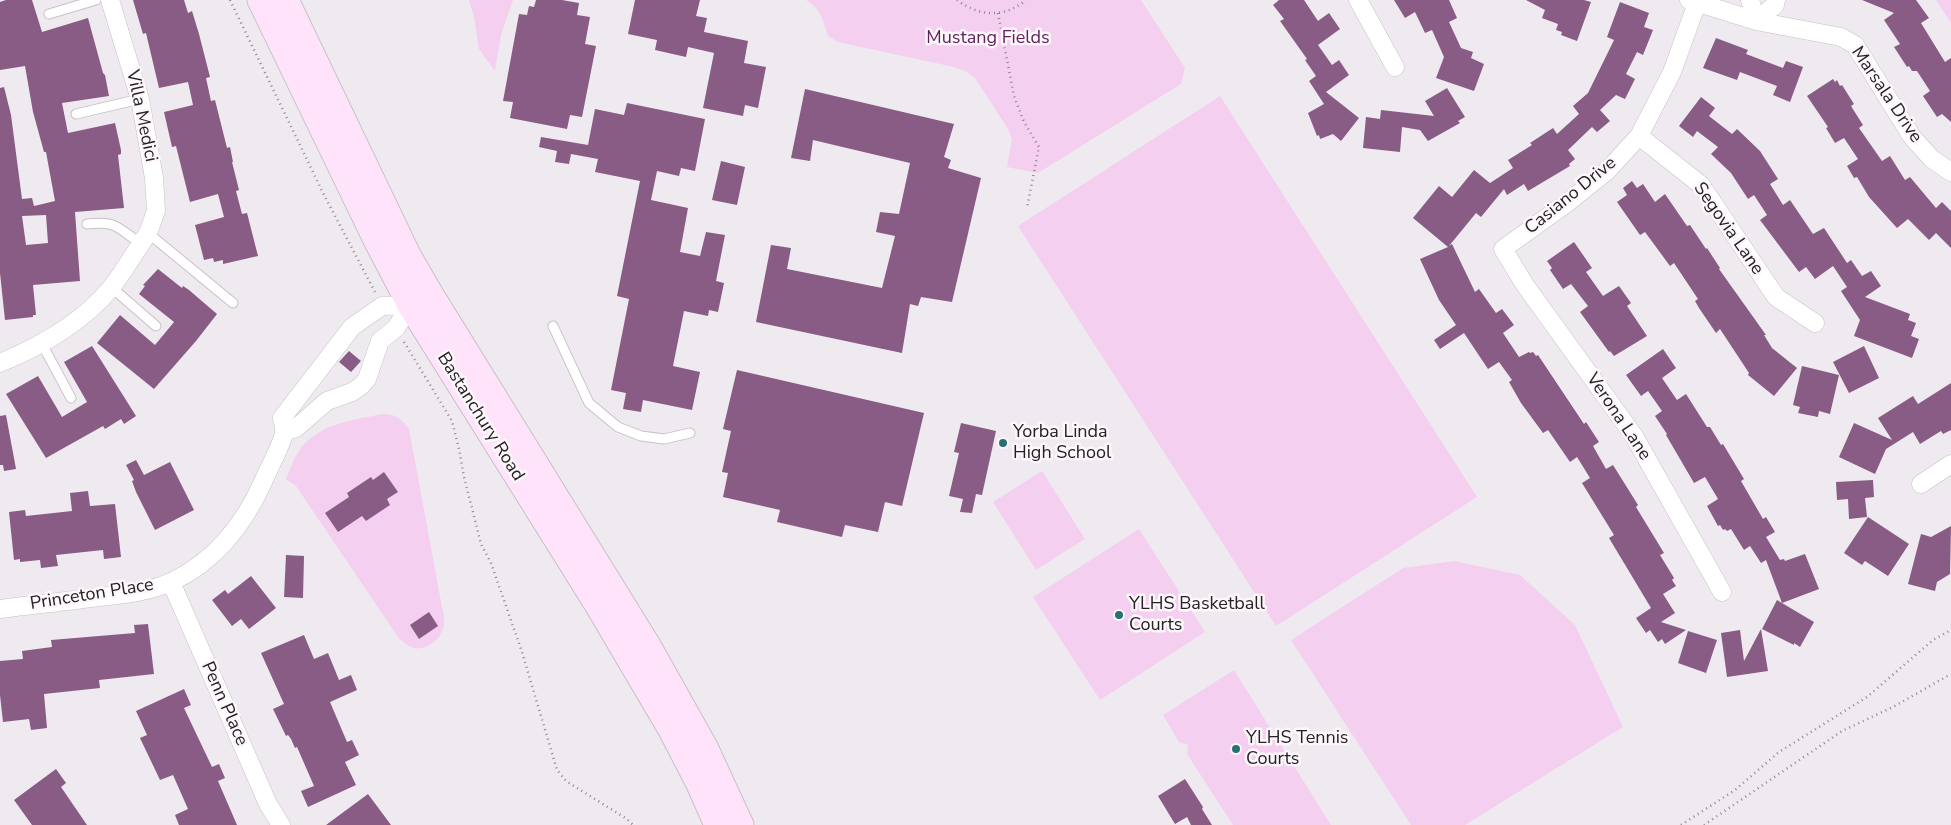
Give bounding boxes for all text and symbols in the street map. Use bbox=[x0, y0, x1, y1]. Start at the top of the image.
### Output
park label: Mustang Fields bbox=[926, 28, 1050, 50]
street label: Marsala Drive bbox=[1846, 43, 1926, 147]
street label: Villa Medici bbox=[121, 68, 161, 164]
street label: Casiano Drive bbox=[1521, 153, 1621, 239]
street label: Segovia Lane bbox=[1688, 179, 1768, 279]
street label: Bastanchury Road bbox=[432, 349, 528, 485]
street label: Verona Lane bbox=[1581, 369, 1655, 465]
place label: Yorba Linda High School bbox=[1013, 422, 1111, 464]
marker: Yorba Linda High School bbox=[997, 437, 1009, 449]
street label: Princeton Place bbox=[29, 575, 155, 615]
place label: YLHS Basketball Courts bbox=[1129, 594, 1265, 636]
marker: YLHS Basketball Courts bbox=[1113, 609, 1125, 621]
street label: Penn Place bbox=[196, 659, 252, 749]
place label: YLHS Tennis Courts bbox=[1246, 728, 1349, 771]
marker: YLHS Tennis Courts bbox=[1230, 743, 1242, 755]

